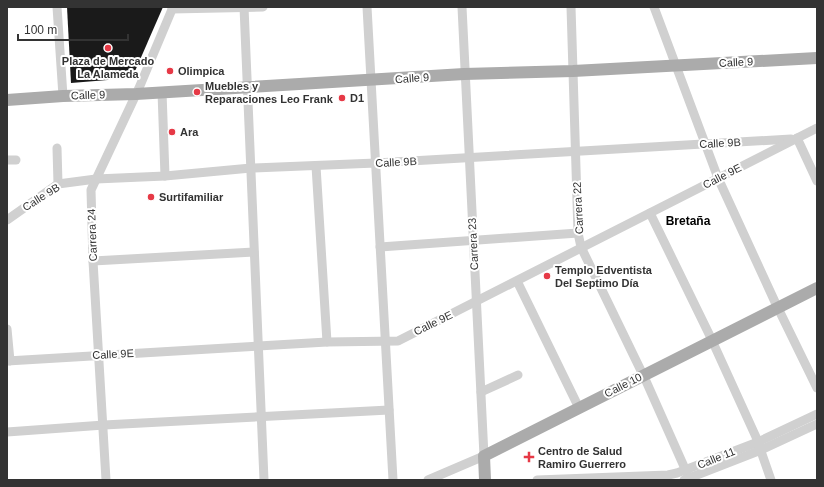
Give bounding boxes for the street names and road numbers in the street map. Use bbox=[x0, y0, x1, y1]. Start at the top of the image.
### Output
street label: Calle 9 bbox=[719, 55, 753, 69]
street label: Calle 9 bbox=[394, 71, 430, 85]
street label: Calle 9 bbox=[71, 88, 105, 102]
street label: Calle 9B bbox=[699, 136, 741, 150]
street label: Calle 9B bbox=[375, 155, 417, 169]
street label: Calle 9E bbox=[701, 161, 743, 191]
street label: Calle 9B bbox=[20, 181, 62, 213]
street label: Carrera 22 bbox=[571, 181, 585, 235]
street label: Carrera 24 bbox=[85, 209, 99, 261]
street label: Carrera 23 bbox=[466, 217, 480, 271]
street label: Calle 9E bbox=[412, 308, 454, 338]
street label: Calle 9E bbox=[92, 347, 134, 361]
street label: Calle 10 bbox=[602, 370, 644, 400]
street label: Calle 11 bbox=[695, 445, 737, 471]

